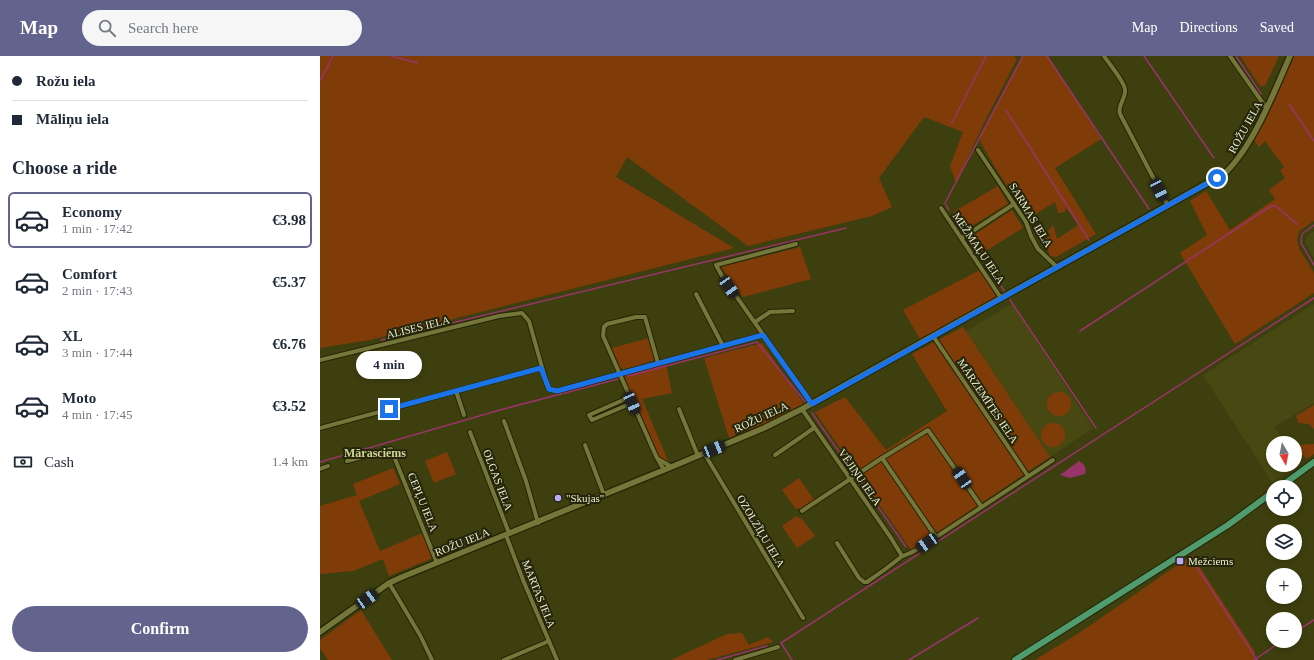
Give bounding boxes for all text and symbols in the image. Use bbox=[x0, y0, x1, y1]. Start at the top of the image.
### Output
search box bbox=[82, 10, 362, 46]
text: Map bbox=[20, 17, 58, 38]
icon: search bbox=[96, 17, 118, 39]
text: Search here bbox=[128, 20, 198, 36]
text: Map bbox=[1132, 20, 1157, 35]
text: Directions bbox=[1179, 20, 1238, 35]
text: Saved bbox=[1260, 20, 1294, 35]
text: Rožu iela bbox=[36, 73, 96, 89]
street label: ROŽU IELA bbox=[1226, 99, 1264, 155]
text: Māliņu iela bbox=[36, 111, 109, 127]
text: Choose a ride bbox=[12, 158, 117, 178]
route start bbox=[1208, 169, 1226, 187]
car bbox=[1148, 177, 1170, 203]
street label: SARMAS IELA bbox=[1007, 181, 1055, 249]
icon: car bbox=[14, 202, 50, 238]
text: Economy bbox=[62, 204, 122, 220]
street label: MEŽMAĻU IELA bbox=[950, 210, 1007, 287]
text: €3.98 bbox=[272, 212, 306, 228]
text: 1 min · 17:42 bbox=[62, 221, 132, 236]
icon: car bbox=[14, 264, 50, 300]
text: Comfort bbox=[62, 266, 117, 282]
text: €5.37 bbox=[272, 274, 306, 290]
car bbox=[717, 274, 741, 300]
text: 2 min · 17:43 bbox=[62, 283, 132, 298]
street label: ALISES IELA bbox=[385, 313, 451, 341]
icon: car bbox=[14, 326, 50, 362]
text: XL bbox=[62, 328, 83, 344]
text: €6.76 bbox=[272, 336, 306, 352]
text: 3 min · 17:44 bbox=[62, 345, 132, 360]
callout: 4 min bbox=[356, 351, 422, 379]
street label: MĀRZEMĪTES IELA bbox=[955, 356, 1021, 446]
text: 4 min bbox=[373, 357, 405, 372]
icon: car bbox=[14, 388, 50, 424]
text: Moto bbox=[62, 390, 96, 406]
car bbox=[622, 390, 642, 416]
text: €3.52 bbox=[272, 398, 306, 414]
street label: ROŽU IELA bbox=[732, 399, 790, 435]
route end bbox=[380, 400, 398, 418]
text: 4 min · 17:45 bbox=[62, 407, 132, 422]
north arrow bbox=[1266, 436, 1302, 472]
map controls bbox=[1266, 436, 1302, 648]
car bbox=[701, 439, 727, 459]
district label: Mārasciems bbox=[344, 446, 406, 460]
street label: VĒJIŅU IELA bbox=[835, 446, 884, 508]
street label: OLGAS IELA bbox=[481, 448, 515, 512]
icon: cash bbox=[12, 451, 34, 473]
text: Cash bbox=[44, 454, 74, 470]
text: 1.4 km bbox=[272, 454, 308, 469]
car bbox=[950, 465, 974, 491]
street label: CEPĻU IELA bbox=[405, 471, 440, 534]
button: locate bbox=[1266, 480, 1302, 516]
place label: "Skujas" bbox=[566, 492, 604, 504]
marker: "Skujas" bbox=[553, 493, 563, 503]
street label: OZOLZĪĻU IELA bbox=[734, 493, 787, 570]
button: layers bbox=[1266, 524, 1302, 560]
street label: ROŽU IELA bbox=[433, 526, 491, 558]
car bbox=[914, 531, 940, 555]
place label: Mežciems bbox=[1188, 555, 1233, 567]
marker: Mežciems bbox=[1175, 556, 1185, 566]
street label: MARTAS IELA bbox=[520, 558, 558, 630]
button: + bbox=[1266, 568, 1302, 604]
car bbox=[354, 587, 380, 611]
button: Confirm bbox=[12, 606, 308, 652]
button: − bbox=[1266, 612, 1302, 648]

